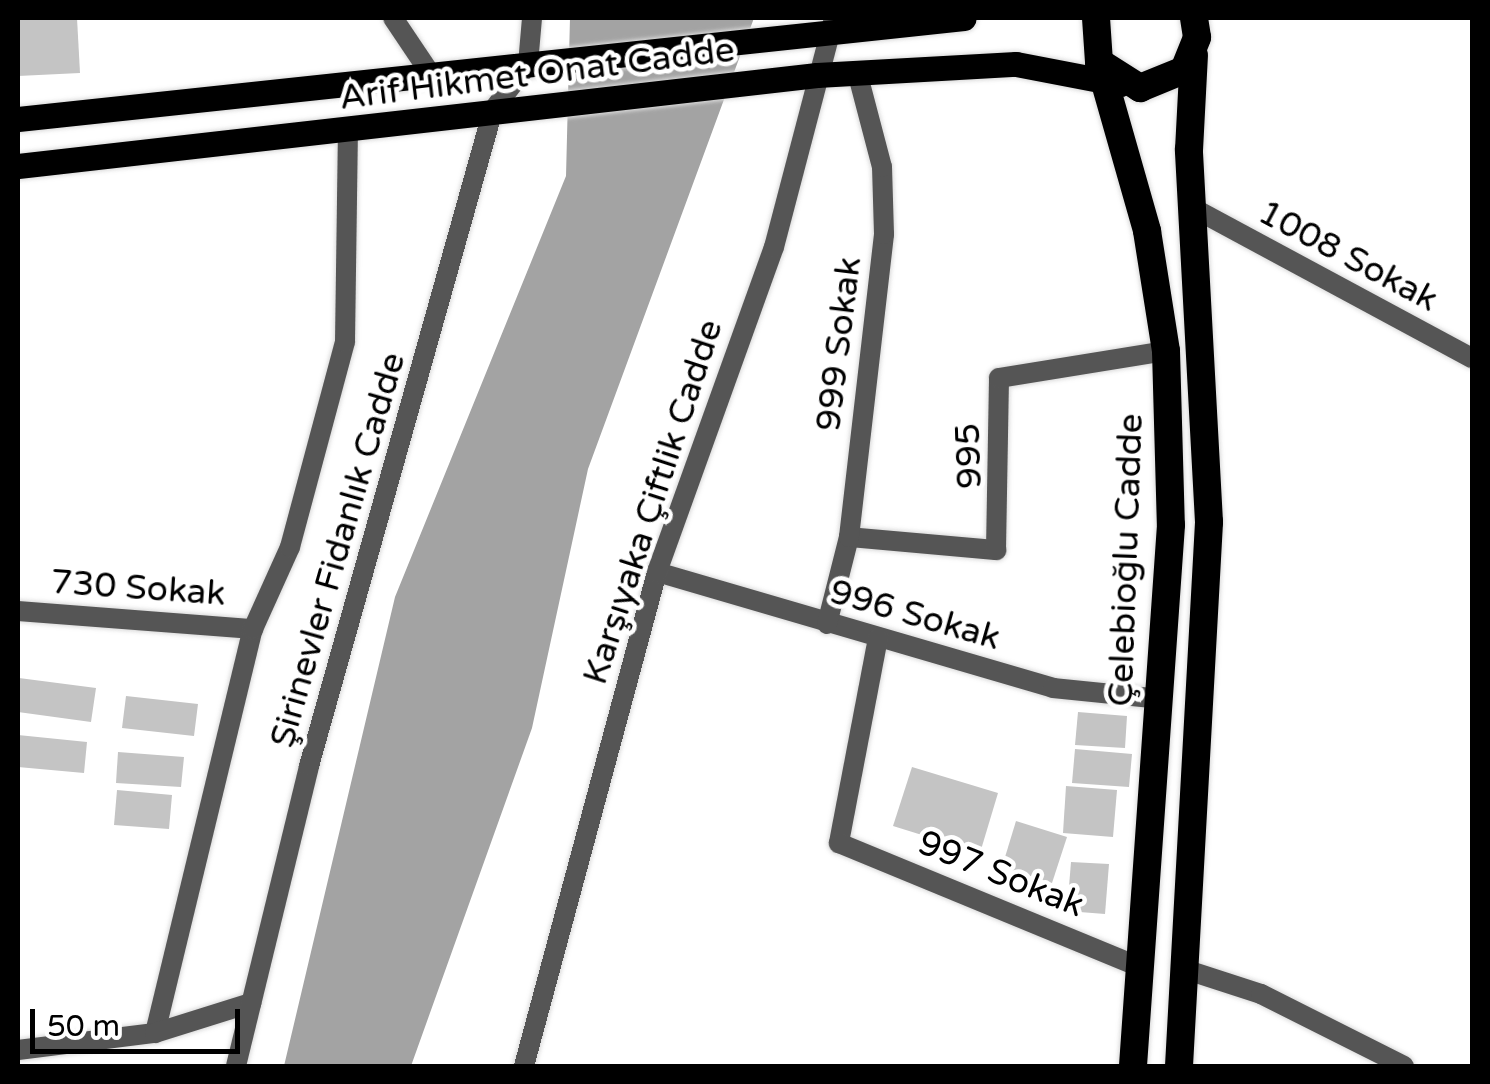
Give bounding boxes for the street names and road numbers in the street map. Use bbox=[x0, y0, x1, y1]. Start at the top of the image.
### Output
street label: Arif Hikmet Onat Cadde bbox=[337, 29, 737, 119]
street label: 1008 Sokak bbox=[1251, 191, 1445, 321]
street label: 999 Sokak bbox=[807, 254, 871, 434]
street label: Karşıyaka Çiftlik Cadde bbox=[574, 314, 732, 690]
street label: Şirinevler Fidanlık Cadde bbox=[261, 348, 415, 752]
street label: Çelebioğlu Cadde bbox=[1100, 413, 1152, 707]
street label: 995 bbox=[947, 422, 991, 490]
street label: 730 Sokak bbox=[49, 561, 227, 615]
street label: 996 Sokak bbox=[825, 571, 1005, 659]
street label: 997 Sokak bbox=[912, 822, 1090, 926]

